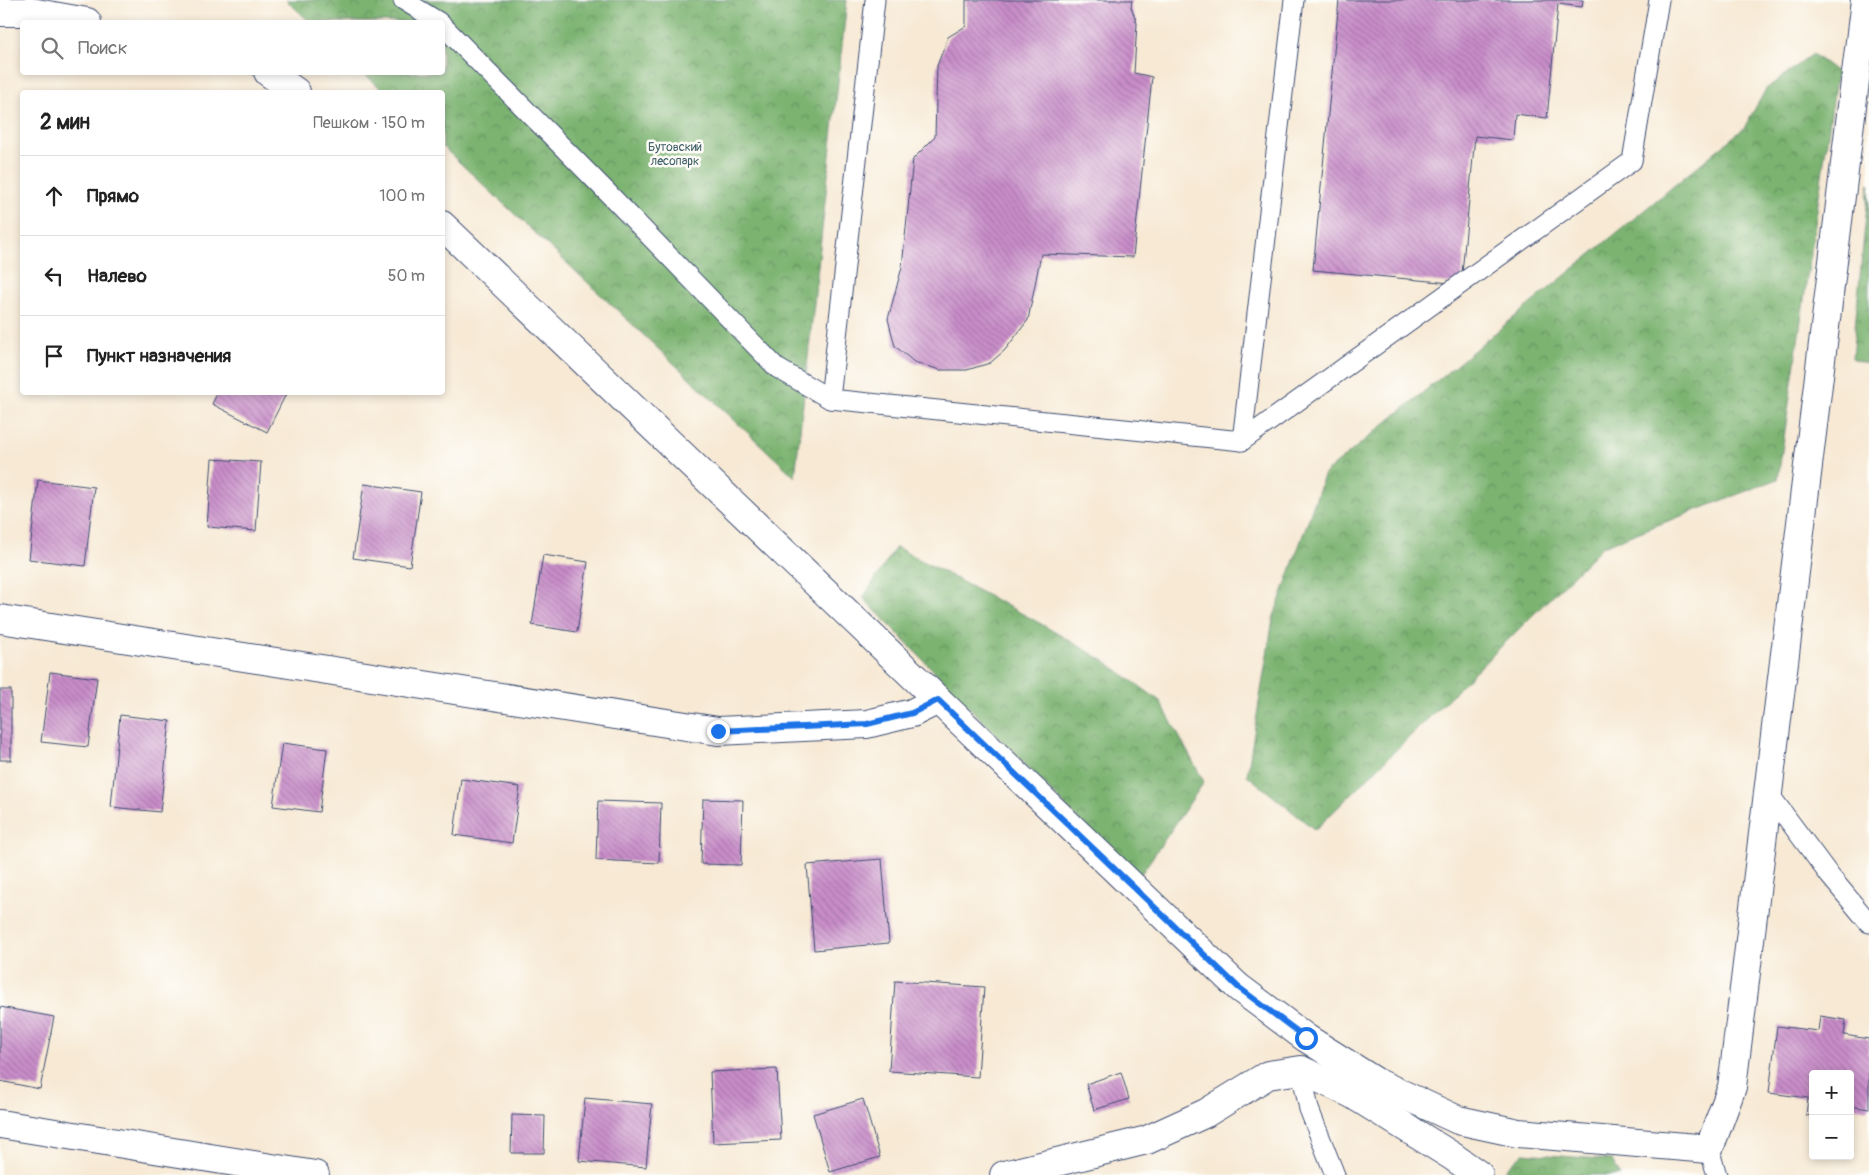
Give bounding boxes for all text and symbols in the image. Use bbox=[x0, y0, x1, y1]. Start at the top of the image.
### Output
search box bbox=[20, 20, 445, 75]
icon: search bbox=[38, 34, 66, 62]
text: Поиск bbox=[78, 36, 128, 60]
text: 2 мин bbox=[40, 109, 90, 136]
text: Пешком · 150 m bbox=[313, 113, 425, 133]
park label: Бутовский лесопарк bbox=[648, 140, 702, 169]
icon: ahead bbox=[40, 182, 68, 210]
text: Прямо bbox=[87, 184, 139, 208]
text: 100 m bbox=[379, 186, 425, 206]
icon: left bbox=[40, 262, 68, 290]
text: Налево bbox=[87, 264, 147, 288]
text: 50 m bbox=[388, 266, 425, 286]
icon: arrive bbox=[40, 342, 68, 370]
text: Пункт назначения bbox=[87, 344, 231, 368]
route end bbox=[707, 720, 730, 743]
route start bbox=[1295, 1027, 1318, 1050]
map controls bbox=[1809, 1070, 1854, 1160]
button: + bbox=[1809, 1070, 1854, 1115]
button: − bbox=[1809, 1115, 1854, 1160]

